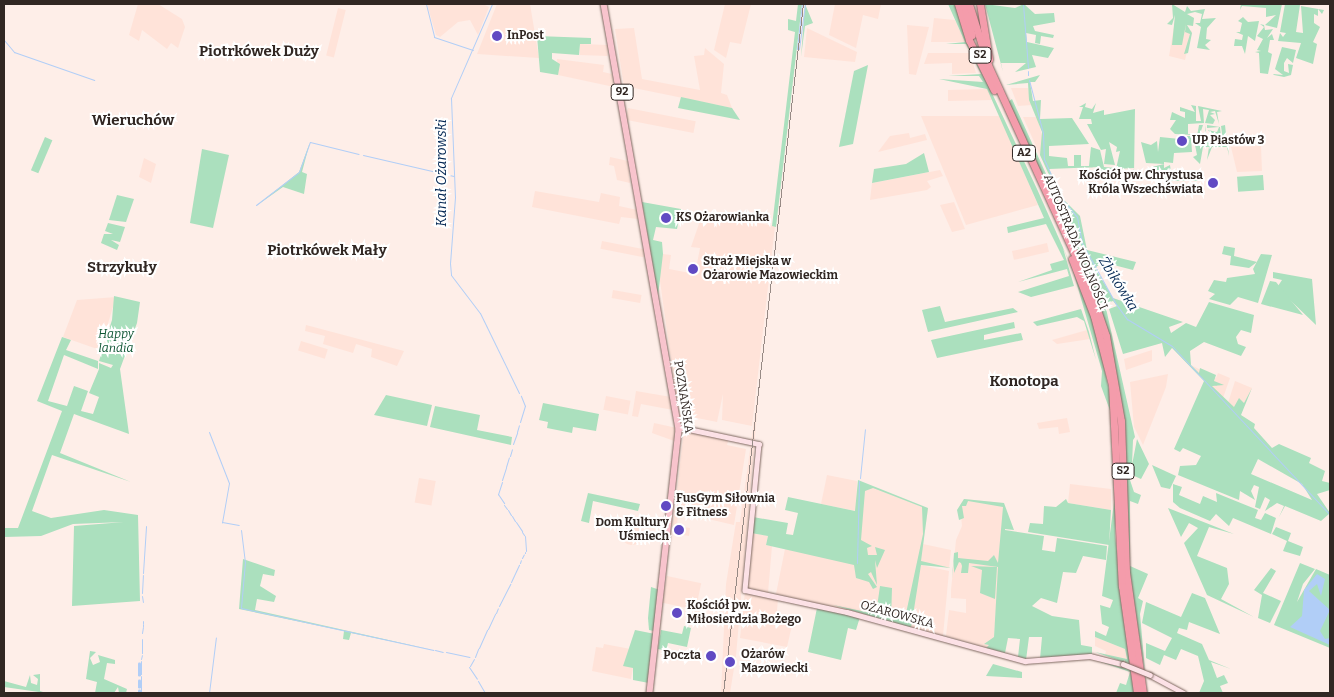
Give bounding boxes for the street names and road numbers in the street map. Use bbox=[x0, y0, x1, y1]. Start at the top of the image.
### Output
road number: S2 bbox=[968, 46, 992, 64]
road number: 92 bbox=[610, 84, 634, 100]
road number: A2 bbox=[1012, 144, 1036, 162]
street label: AUTOSTRADA WOLNOŚCI bbox=[1040, 172, 1110, 312]
street label: POZNAŃSKA bbox=[670, 360, 696, 434]
road number: S2 bbox=[1110, 462, 1136, 480]
street label: OŻAROWSKA bbox=[859, 598, 935, 632]

